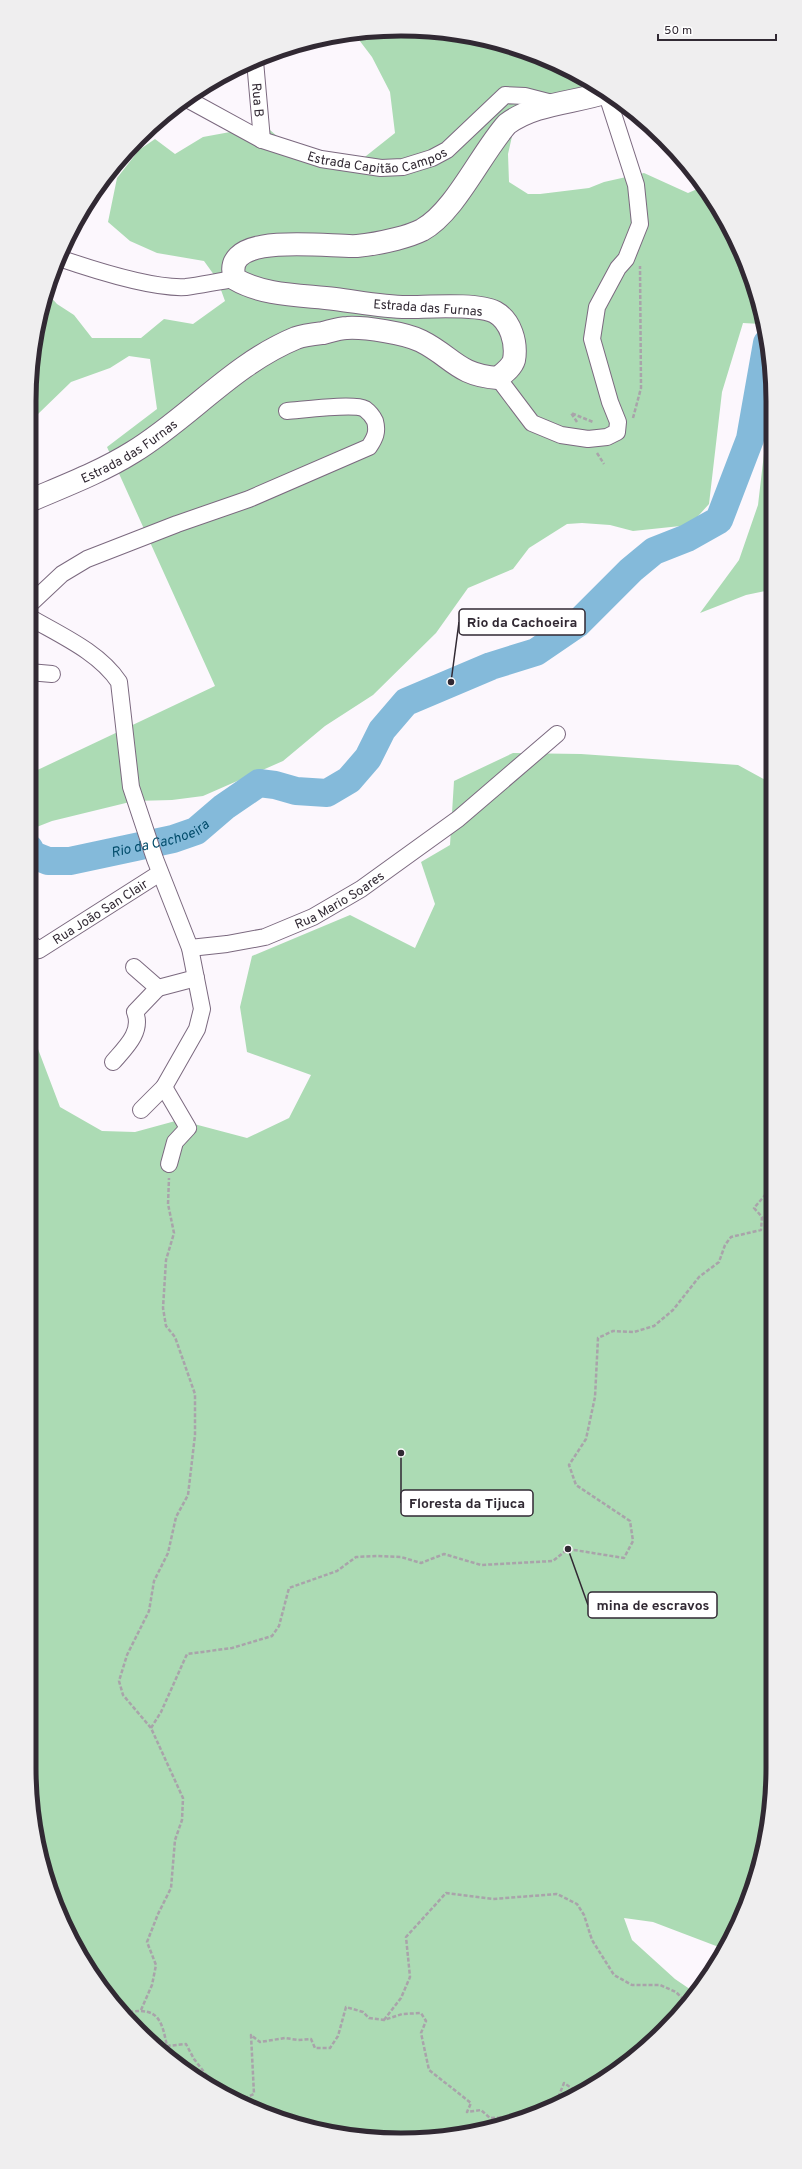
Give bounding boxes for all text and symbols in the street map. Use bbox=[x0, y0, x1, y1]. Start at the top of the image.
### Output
scale bar bbox=[658, 16, 776, 42]
text: 50 m bbox=[664, 23, 692, 39]
street label: Rua B bbox=[247, 82, 266, 118]
street label: Estrada Capitão Campos bbox=[305, 145, 451, 178]
street label: Estrada das Furnas bbox=[373, 297, 483, 321]
street label: Estrada das Furnas bbox=[79, 417, 181, 488]
callout: Rio da Cachoeira bbox=[459, 609, 585, 635]
text: Rio da Cachoeira bbox=[467, 615, 577, 632]
water label: Rio da Cachoeira bbox=[109, 816, 214, 862]
street label: Rua Mario Soares bbox=[293, 869, 388, 934]
street label: Rua João San Clair bbox=[50, 877, 151, 949]
callout: Floresta da Tijuca bbox=[401, 1490, 533, 1516]
text: Floresta da Tijuca bbox=[409, 1496, 525, 1513]
callout: mina de escravos bbox=[588, 1592, 717, 1618]
text: mina de escravos bbox=[597, 1598, 710, 1615]

